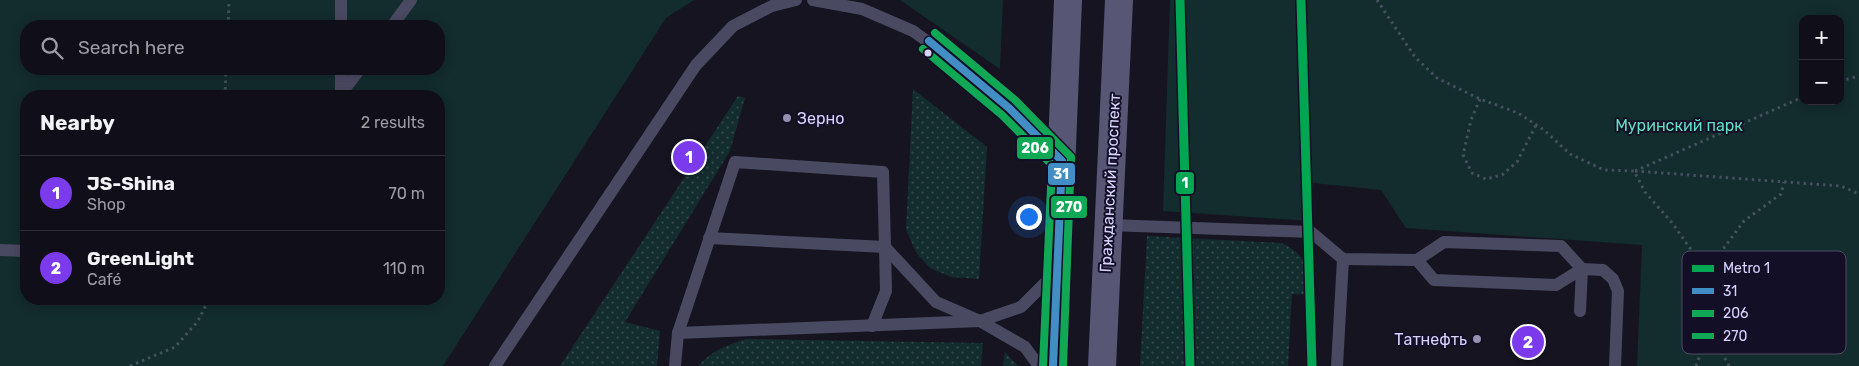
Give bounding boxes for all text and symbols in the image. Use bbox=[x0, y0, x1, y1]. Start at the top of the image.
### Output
map controls bbox=[1799, 15, 1844, 105]
button: + bbox=[1799, 15, 1844, 60]
search box bbox=[20, 20, 445, 75]
icon: search bbox=[38, 34, 66, 62]
text: Search here bbox=[78, 36, 185, 59]
unlabelled marker bbox=[923, 48, 933, 58]
button: − bbox=[1799, 60, 1844, 105]
street label: Гражданский проспект bbox=[1096, 93, 1124, 273]
place label: Зерно bbox=[797, 109, 844, 128]
text: Nearby bbox=[40, 110, 115, 135]
marker: Зерно bbox=[781, 112, 793, 124]
text: 2 results bbox=[361, 113, 425, 132]
park label: Муринский парк bbox=[1615, 116, 1743, 135]
line badge: 206 bbox=[1016, 136, 1054, 160]
pin: 1 bbox=[673, 138, 705, 176]
text: 206 bbox=[1021, 140, 1049, 157]
line badge: 31 bbox=[1047, 162, 1076, 186]
text: 31 bbox=[1053, 166, 1069, 183]
line badge: 1 bbox=[1175, 171, 1195, 195]
text: JS-Shina bbox=[87, 172, 175, 195]
text: 1 bbox=[1182, 175, 1189, 192]
text: 1 bbox=[52, 184, 60, 203]
text: 70 m bbox=[388, 184, 425, 203]
text: Shop bbox=[87, 195, 125, 214]
line badge: 270 bbox=[1050, 195, 1088, 219]
text: 270 bbox=[1056, 199, 1082, 216]
your location bbox=[1016, 204, 1042, 230]
text: GreenLight bbox=[87, 247, 194, 270]
legend bbox=[1682, 251, 1846, 354]
text: 2 bbox=[51, 259, 61, 278]
text: 110 m bbox=[383, 259, 425, 278]
text: Metro 1 bbox=[1723, 260, 1770, 277]
text: Café bbox=[87, 270, 121, 289]
text: 31 bbox=[1723, 283, 1737, 300]
text: 206 bbox=[1723, 305, 1749, 322]
pin: 2 bbox=[1512, 323, 1544, 361]
text: 270 bbox=[1723, 328, 1747, 345]
place label: Татнефть bbox=[1394, 330, 1467, 349]
marker: Татнефть bbox=[1471, 333, 1483, 345]

